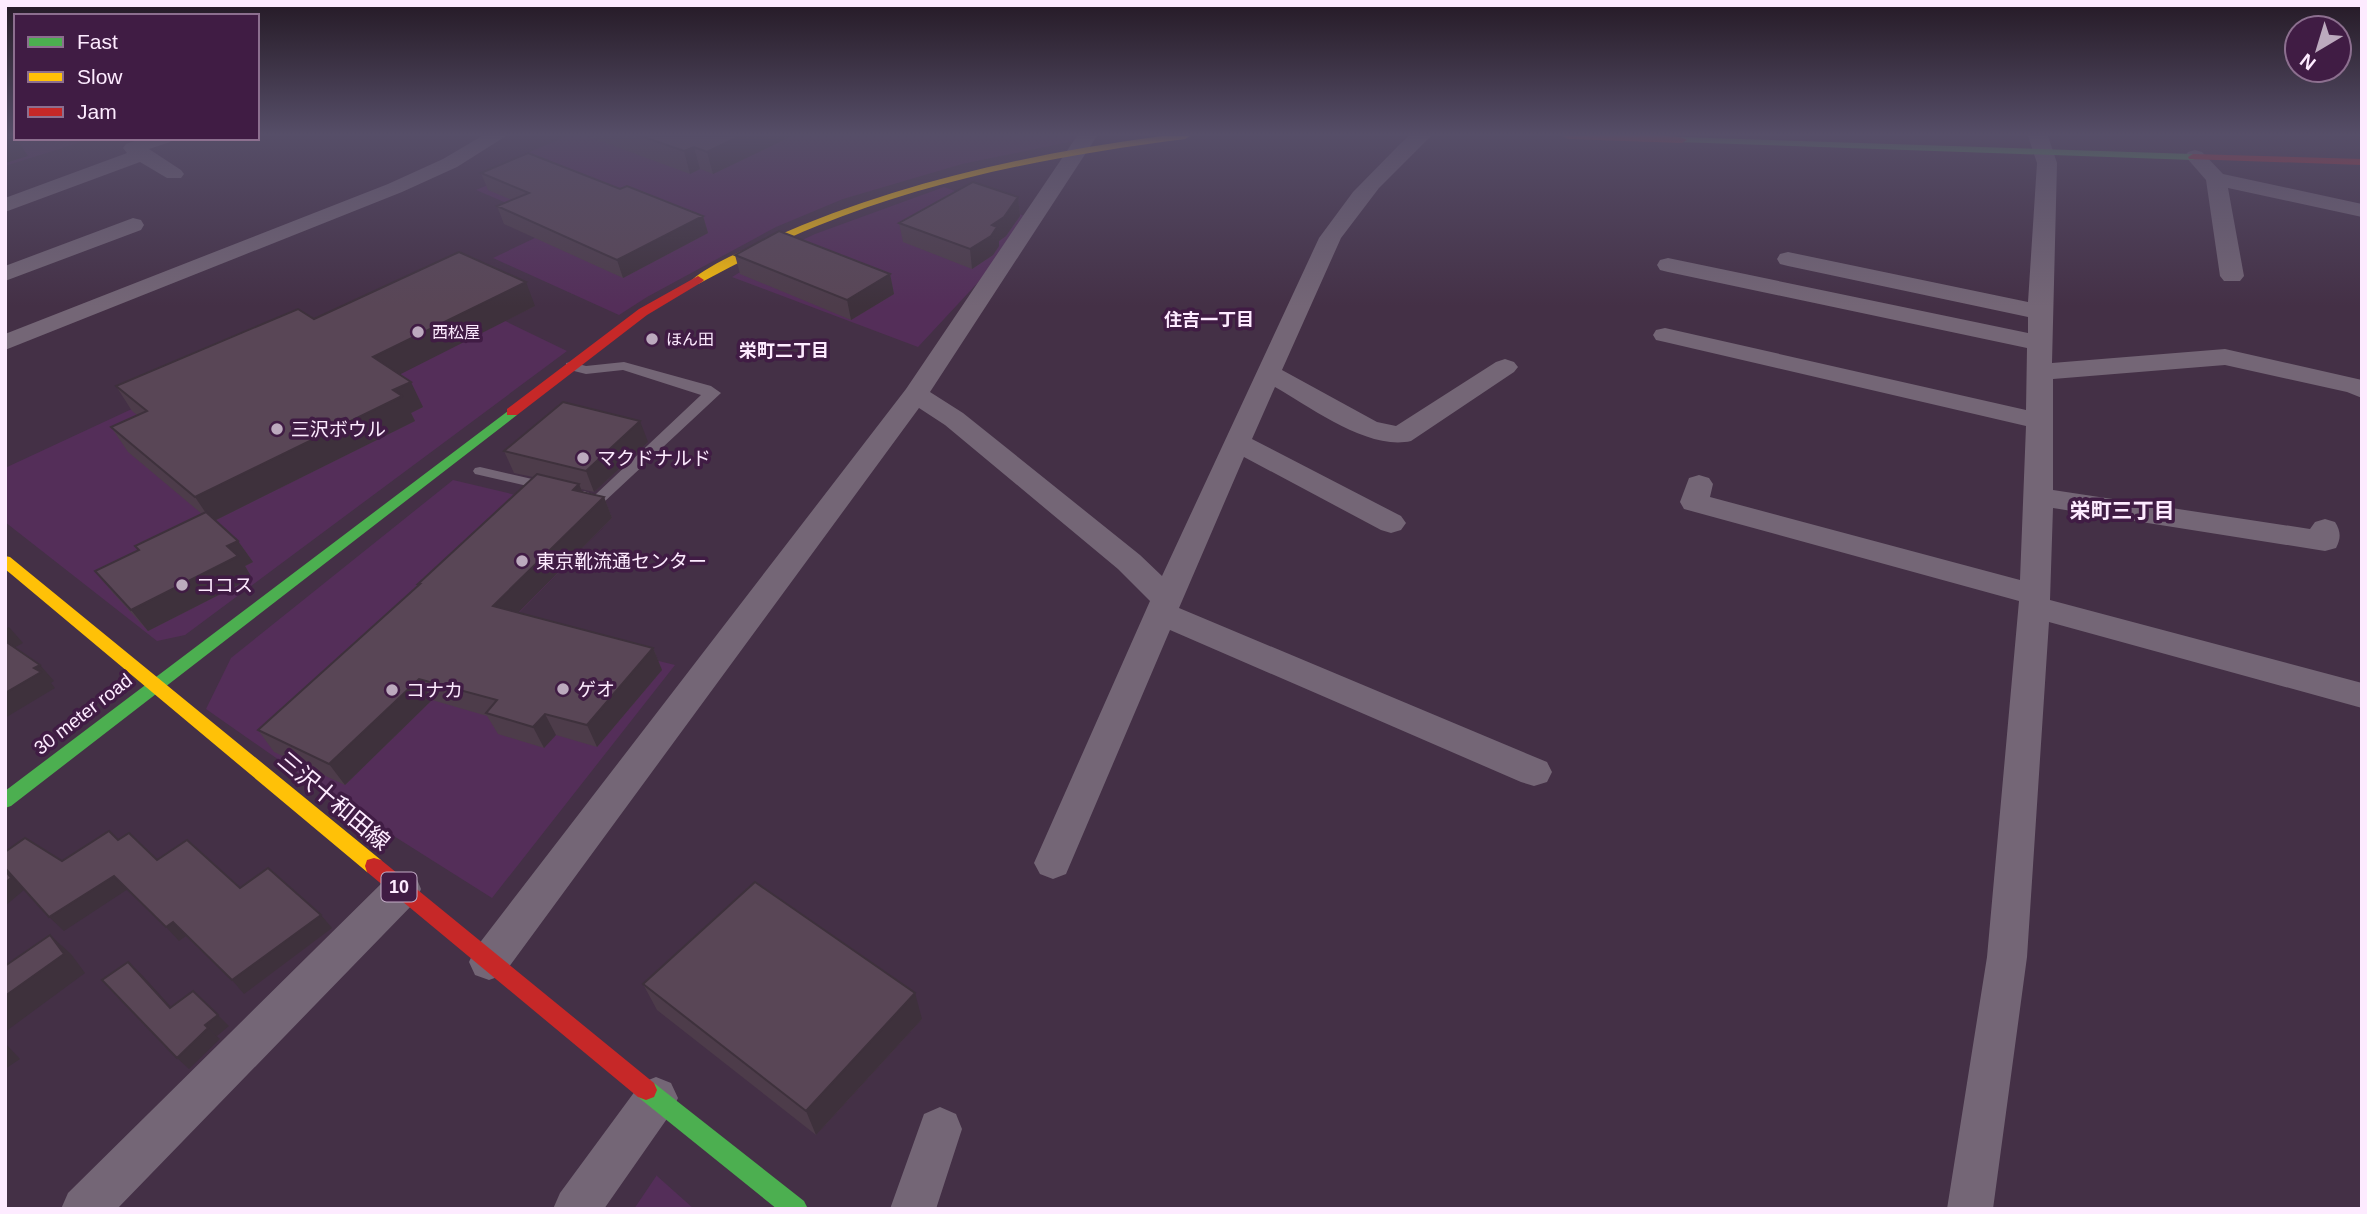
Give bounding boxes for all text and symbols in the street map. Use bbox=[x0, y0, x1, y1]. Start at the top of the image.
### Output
legend bbox=[14, 14, 259, 140]
north arrow bbox=[2283, 14, 2353, 84]
text: Fast bbox=[77, 30, 118, 53]
text: N bbox=[2296, 50, 2320, 75]
text: Slow bbox=[77, 65, 123, 88]
text: Jam bbox=[77, 100, 117, 123]
district label: 住吉一丁目 bbox=[1164, 310, 1254, 330]
marker: 西松屋 bbox=[410, 324, 426, 340]
place label: 西松屋 bbox=[432, 324, 480, 341]
marker: ほん田 bbox=[644, 331, 660, 347]
place label: ほん田 bbox=[666, 331, 714, 348]
district label: 栄町二丁目 bbox=[739, 341, 829, 361]
place label: 三沢ボウル bbox=[291, 419, 386, 440]
marker: 三沢ボウル bbox=[269, 421, 285, 437]
place label: マクドナルド bbox=[597, 448, 711, 469]
marker: マクドナルド bbox=[575, 450, 591, 466]
district label: 栄町三丁目 bbox=[2070, 499, 2175, 522]
place label: 東京靴流通センター bbox=[536, 551, 707, 572]
marker: 東京靴流通センター bbox=[514, 553, 530, 569]
place label: ココス bbox=[196, 575, 253, 596]
marker: ココス bbox=[174, 577, 190, 593]
street label: 30 meter road bbox=[30, 669, 136, 759]
place label: ゲオ bbox=[577, 679, 615, 700]
place label: コナカ bbox=[406, 680, 463, 701]
marker: ゲオ bbox=[555, 681, 571, 697]
marker: コナカ bbox=[384, 682, 400, 698]
street label: 三沢十和田線 bbox=[273, 747, 395, 855]
road number: 10 bbox=[382, 872, 416, 902]

